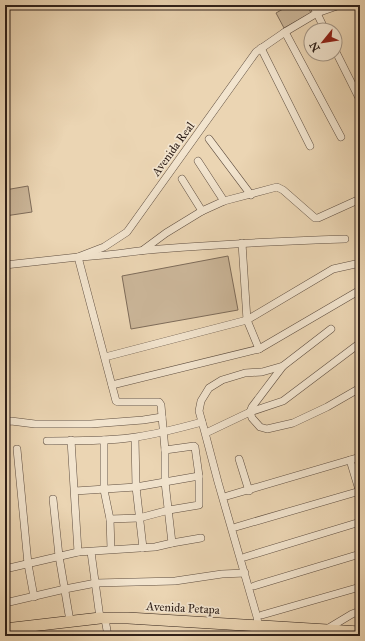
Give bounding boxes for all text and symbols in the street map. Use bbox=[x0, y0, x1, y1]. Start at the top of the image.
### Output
north arrow bbox=[303, 22, 343, 62]
text: N bbox=[306, 39, 323, 54]
street label: Avenida Real bbox=[148, 119, 198, 180]
street label: Avenida Petapa bbox=[145, 599, 221, 617]

